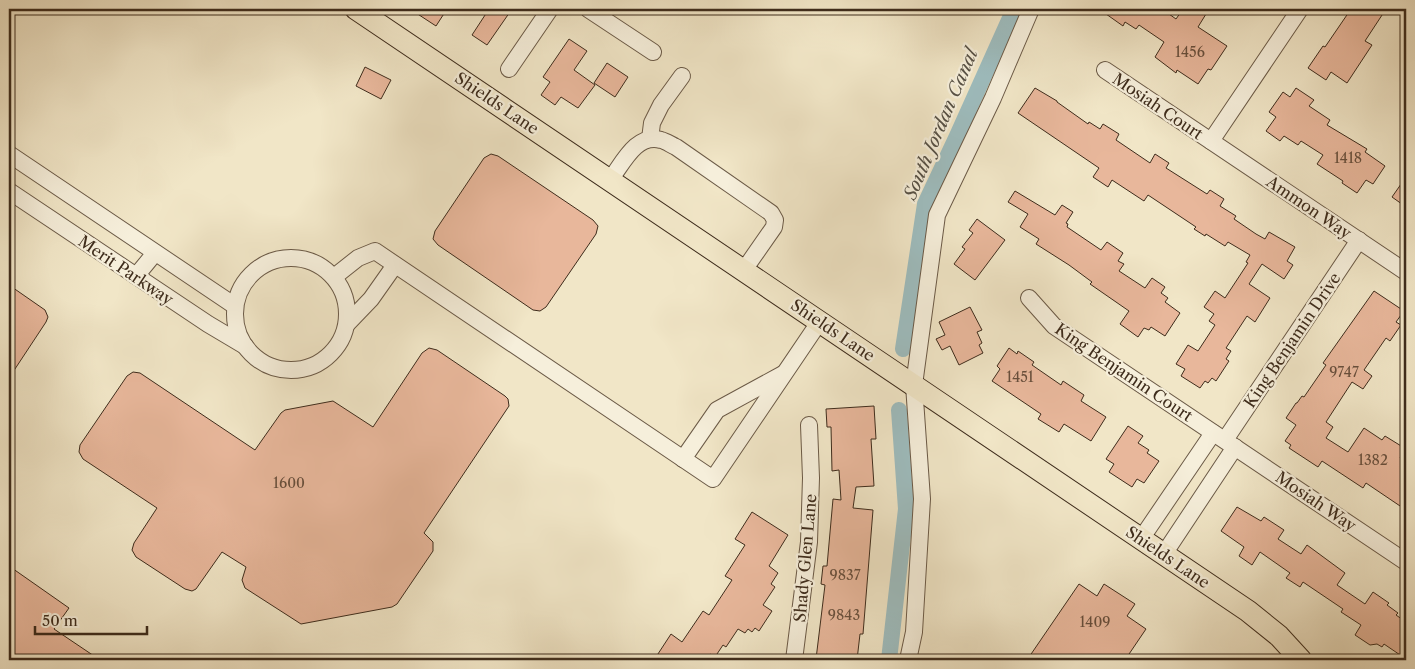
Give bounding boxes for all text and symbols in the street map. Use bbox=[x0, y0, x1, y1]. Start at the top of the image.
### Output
water label: South Jordan Canal bbox=[899, 43, 984, 204]
house number: 1456 bbox=[1175, 43, 1205, 61]
street label: Shields Lane bbox=[451, 68, 543, 138]
street label: Mosiah Court bbox=[1109, 68, 1207, 144]
house number: 1418 bbox=[1334, 149, 1362, 167]
street label: Ammon Way bbox=[1262, 171, 1356, 243]
street label: Merit Parkway bbox=[75, 231, 178, 310]
street label: King Benjamin Drive bbox=[1239, 269, 1345, 411]
street label: Shields Lane bbox=[787, 295, 879, 365]
street label: King Benjamin Court bbox=[1051, 319, 1197, 426]
house number: 9747 bbox=[1329, 363, 1359, 381]
house number: 1451 bbox=[1006, 368, 1034, 386]
house number: 1382 bbox=[1358, 451, 1388, 469]
street label: Mosiah Way bbox=[1272, 467, 1361, 536]
house number: 1600 bbox=[273, 474, 305, 492]
street label: Shady Glen Lane bbox=[789, 493, 821, 623]
street label: Shields Lane bbox=[1122, 522, 1214, 592]
house number: 9837 bbox=[829, 566, 861, 584]
scale bar bbox=[35, 604, 148, 636]
house number: 9843 bbox=[828, 606, 860, 624]
text: 50 m bbox=[42, 611, 78, 630]
house number: 1409 bbox=[1079, 613, 1111, 631]

